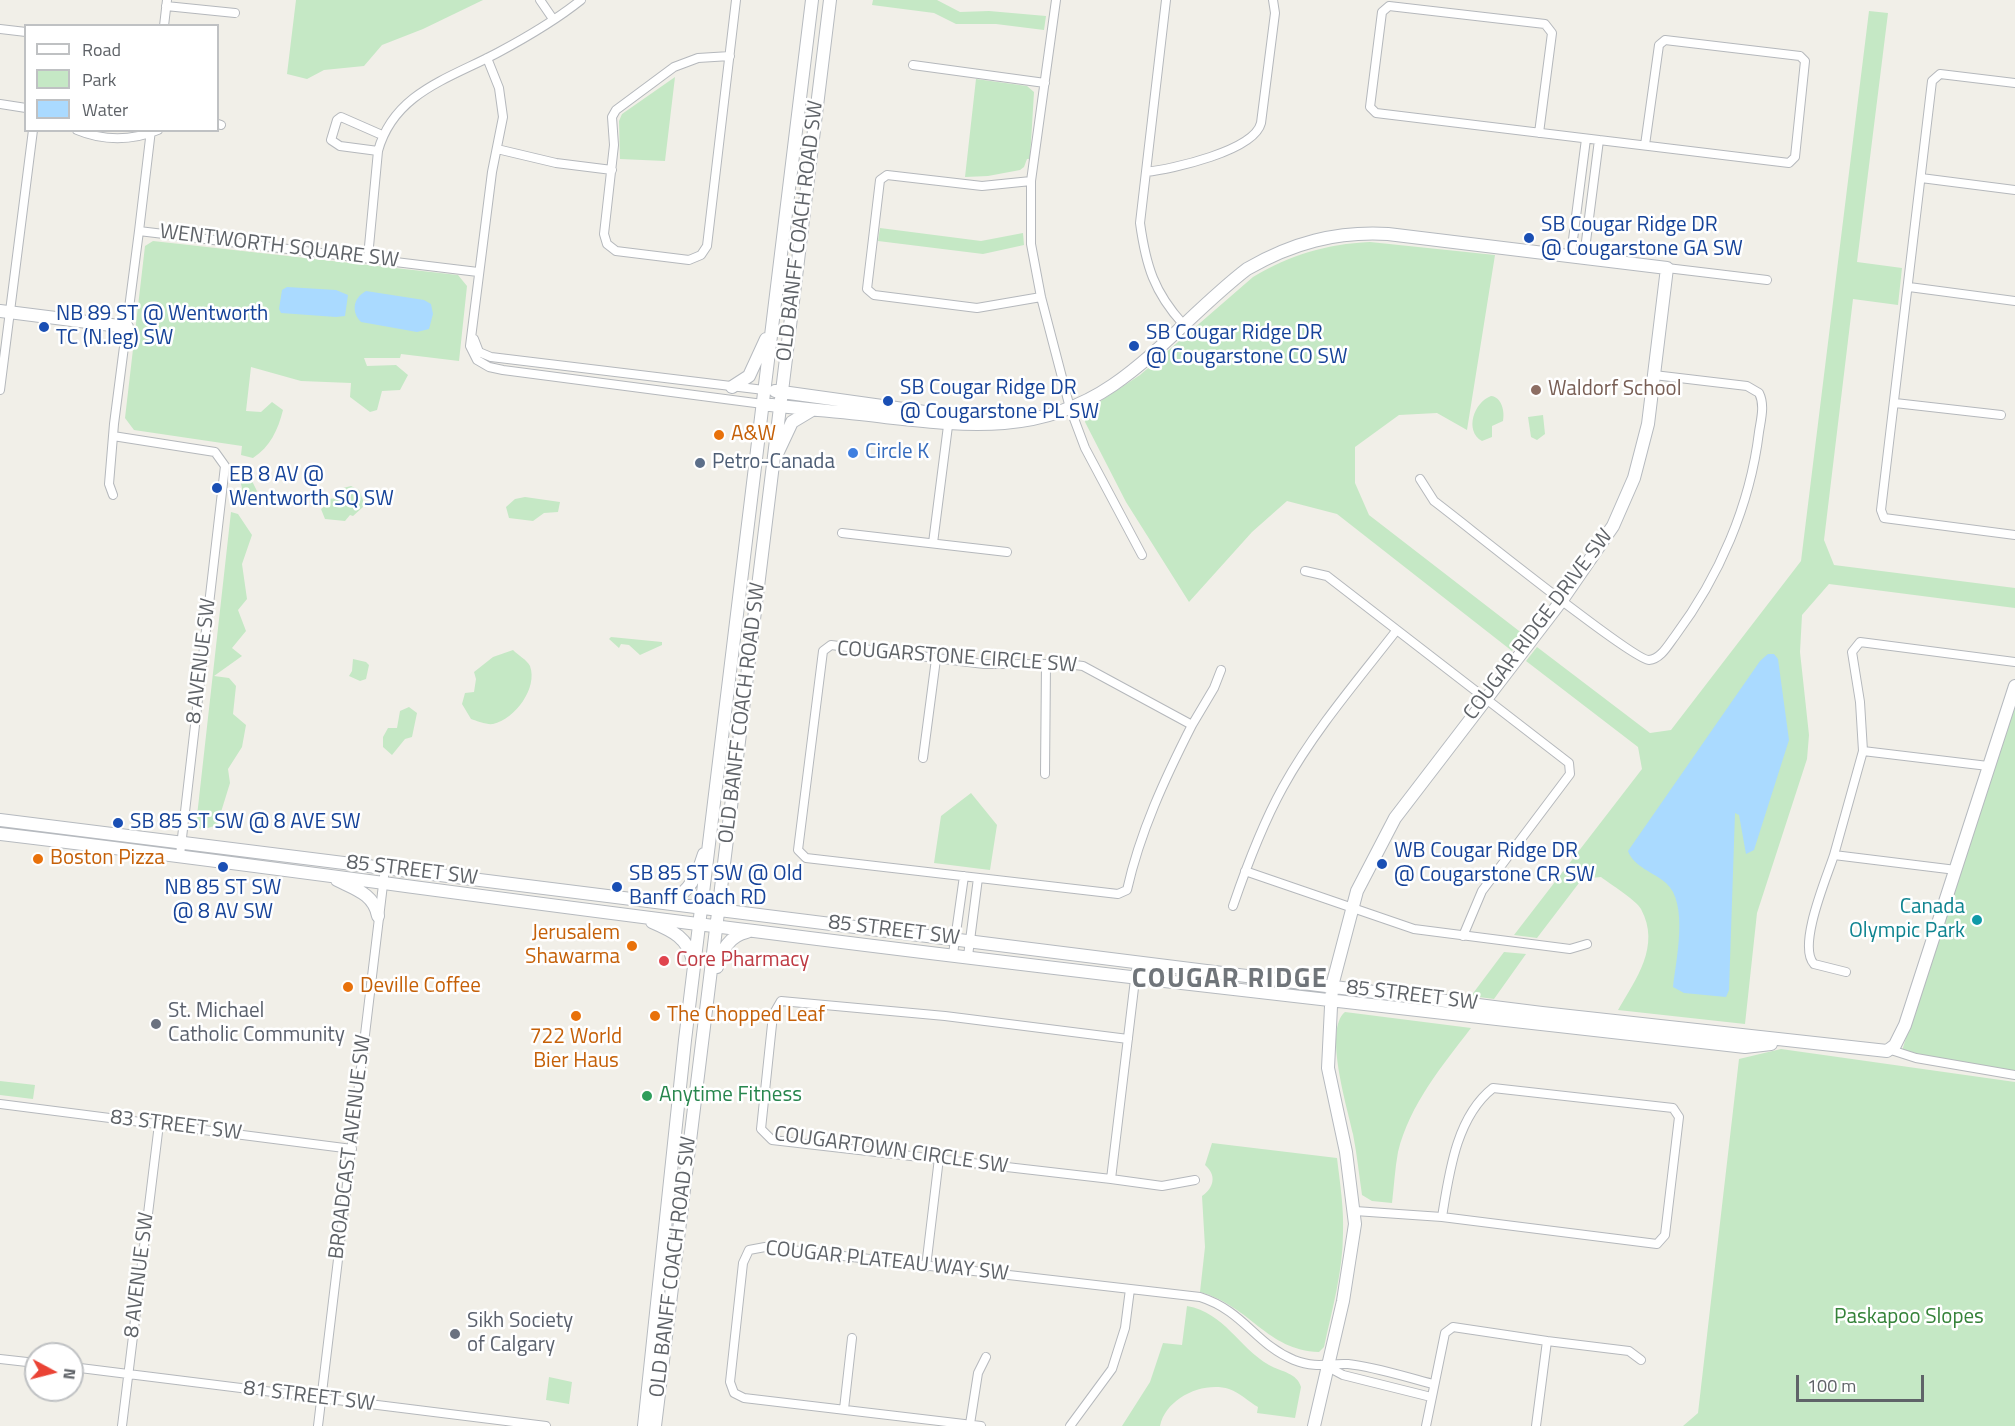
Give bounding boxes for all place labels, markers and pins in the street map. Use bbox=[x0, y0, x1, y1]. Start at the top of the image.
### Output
place label: SB Cougar Ridge DR @ Cougarstone GA SW bbox=[1541, 213, 1743, 263]
marker: SB Cougar Ridge DR @ Cougarstone GA SW bbox=[1522, 231, 1536, 245]
place label: NB 89 ST @ Wentworth TC (N.leg) SW bbox=[56, 302, 268, 352]
marker: NB 89 ST @ Wentworth TC (N.leg) SW bbox=[37, 320, 51, 334]
place label: SB Cougar Ridge DR @ Cougarstone CO SW bbox=[1146, 321, 1348, 371]
marker: SB Cougar Ridge DR @ Cougarstone CO SW bbox=[1127, 339, 1141, 353]
place label: SB Cougar Ridge DR @ Cougarstone PL SW bbox=[900, 376, 1099, 426]
place label: Waldorf School bbox=[1548, 377, 1682, 403]
marker: Waldorf School bbox=[1529, 383, 1543, 397]
marker: SB Cougar Ridge DR @ Cougarstone PL SW bbox=[881, 394, 895, 408]
place label: A&W bbox=[731, 422, 776, 448]
marker: A&W bbox=[712, 428, 726, 442]
place label: Circle K bbox=[865, 440, 929, 466]
marker: Circle K bbox=[846, 446, 860, 460]
place label: Petro-Canada bbox=[712, 450, 835, 476]
marker: Petro-Canada bbox=[693, 456, 707, 470]
place label: EB 8 AV @ Wentworth SQ SW bbox=[229, 463, 394, 513]
marker: EB 8 AV @ Wentworth SQ SW bbox=[210, 481, 224, 495]
place label: SB 85 ST SW @ 8 AVE SW bbox=[130, 810, 361, 836]
marker: SB 85 ST SW @ 8 AVE SW bbox=[111, 816, 125, 830]
place label: WB Cougar Ridge DR @ Cougarstone CR SW bbox=[1394, 839, 1595, 889]
place label: Boston Pizza bbox=[50, 846, 165, 872]
marker: Boston Pizza bbox=[31, 852, 45, 866]
marker: WB Cougar Ridge DR @ Cougarstone CR SW bbox=[1375, 857, 1389, 871]
marker: NB 85 ST SW @ 8 AV SW bbox=[216, 860, 230, 874]
place label: SB 85 ST SW @ Old Banff Coach RD bbox=[629, 862, 803, 912]
place label: NB 85 ST SW @ 8 AV SW bbox=[165, 876, 281, 926]
marker: SB 85 ST SW @ Old Banff Coach RD bbox=[610, 880, 624, 894]
place label: Canada Olympic Park bbox=[1849, 895, 1965, 945]
marker: Canada Olympic Park bbox=[1970, 913, 1984, 927]
place label: Jerusalem Shawarma bbox=[525, 921, 620, 971]
marker: Jerusalem Shawarma bbox=[625, 939, 639, 953]
place label: Core Pharmacy bbox=[676, 948, 809, 974]
marker: Core Pharmacy bbox=[657, 954, 671, 968]
place label: Deville Coffee bbox=[360, 974, 481, 1000]
marker: Deville Coffee bbox=[341, 980, 355, 994]
place label: St. Michael Catholic Community bbox=[168, 999, 345, 1049]
place label: The Chopped Leaf bbox=[667, 1003, 825, 1029]
marker: 722 World Bier Haus bbox=[569, 1009, 583, 1023]
marker: The Chopped Leaf bbox=[648, 1009, 662, 1023]
marker: St. Michael Catholic Community bbox=[149, 1017, 163, 1031]
place label: 722 World Bier Haus bbox=[530, 1025, 622, 1075]
place label: Anytime Fitness bbox=[659, 1083, 802, 1109]
marker: Anytime Fitness bbox=[640, 1089, 654, 1103]
place label: Sikh Society of Calgary bbox=[467, 1309, 573, 1359]
marker: Sikh Society of Calgary bbox=[448, 1327, 462, 1341]

